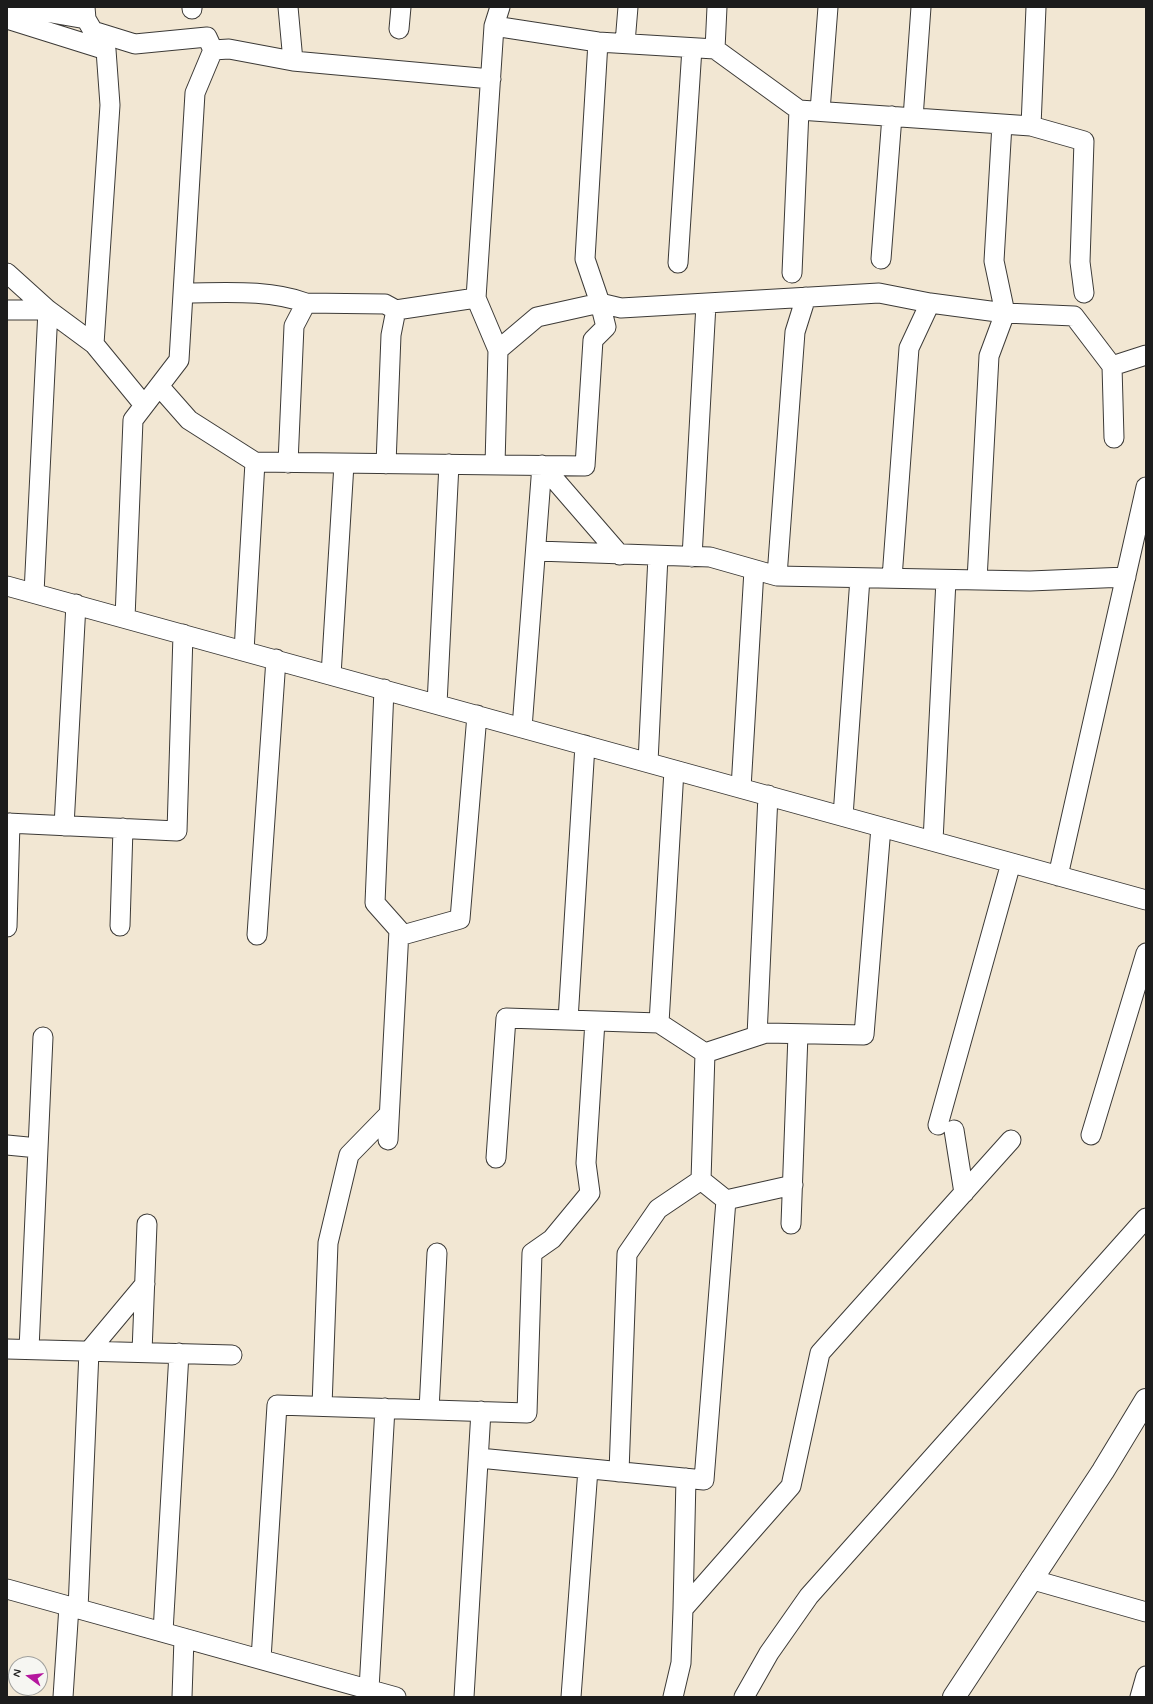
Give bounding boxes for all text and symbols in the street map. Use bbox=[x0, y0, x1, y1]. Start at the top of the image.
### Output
north arrow bbox=[8, 1656, 48, 1696]
text: N bbox=[10, 1668, 25, 1679]

